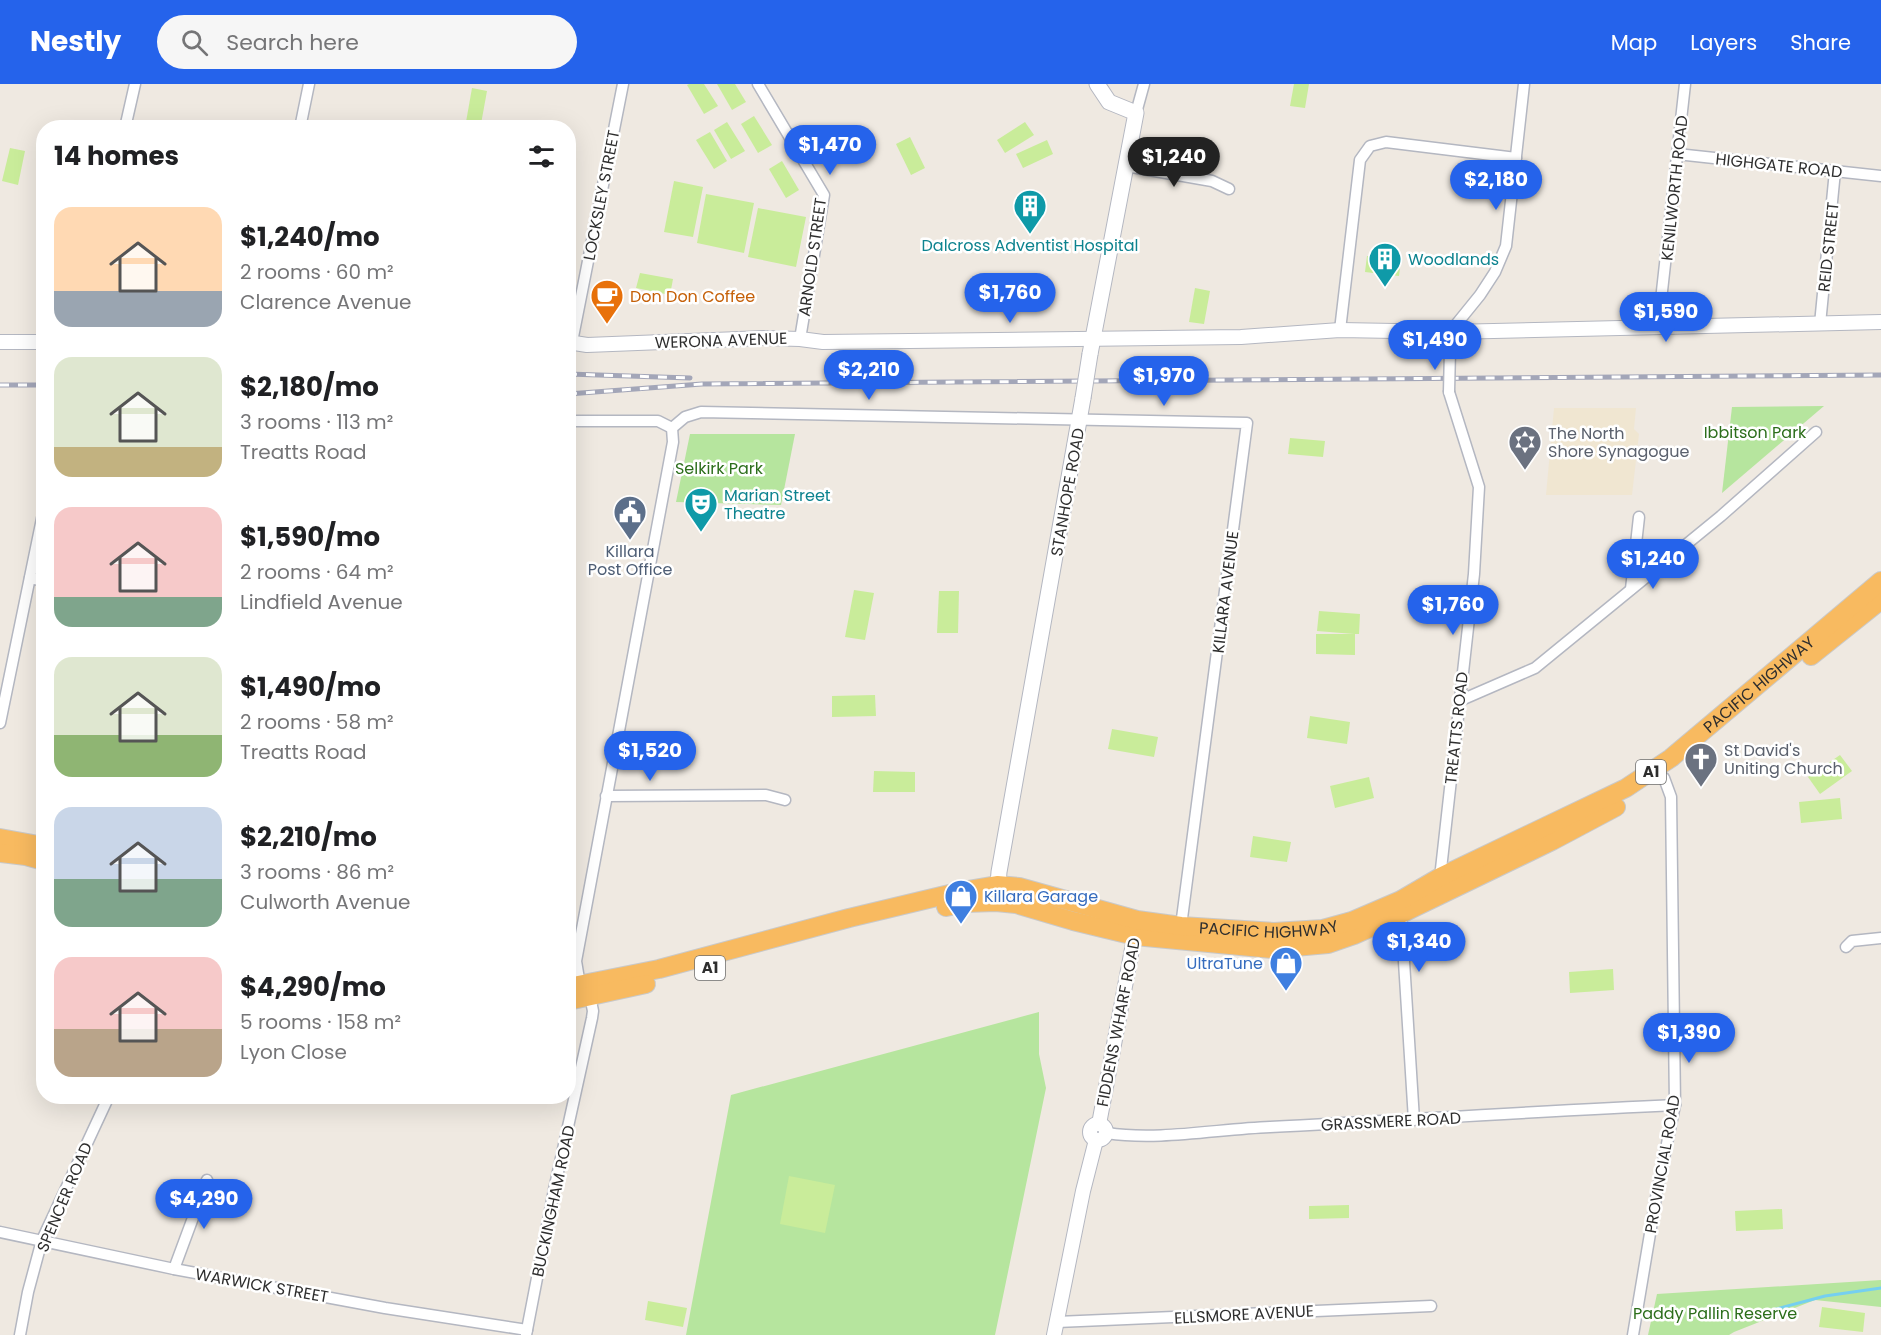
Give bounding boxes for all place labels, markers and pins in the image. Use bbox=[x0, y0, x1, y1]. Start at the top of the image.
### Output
pin: $1,470 bbox=[781, 125, 879, 176]
pin: $1,240 bbox=[1125, 137, 1223, 188]
pin: $2,180 bbox=[1447, 160, 1545, 211]
building icon: Dalcross Adventist Hospital bbox=[1012, 188, 1048, 235]
place label: Dalcross Adventist Hospital bbox=[922, 234, 1138, 257]
building icon: Woodlands bbox=[1367, 241, 1403, 288]
place label: Woodlands bbox=[1408, 248, 1499, 271]
pin: $1,760 bbox=[961, 273, 1059, 324]
cafe icon: Don Don Coffee bbox=[589, 278, 625, 325]
place label: Don Don Coffee bbox=[630, 285, 755, 308]
pin: $1,590 bbox=[1617, 292, 1715, 343]
pin: $1,490 bbox=[1386, 320, 1484, 371]
pin: $2,210 bbox=[820, 350, 918, 401]
pin: $1,970 bbox=[1115, 356, 1213, 407]
place label: The North Shore Synagogue bbox=[1548, 422, 1690, 463]
synagogue icon: The North Shore Synagogue bbox=[1507, 424, 1543, 471]
place label: Marian Street Theatre bbox=[724, 484, 831, 525]
theatre icon: Marian Street Theatre bbox=[683, 486, 719, 533]
public building icon: Killara Post Office bbox=[612, 494, 648, 541]
pin: $1,240 bbox=[1604, 539, 1702, 590]
place label: Killara Post Office bbox=[588, 540, 672, 581]
pin: $1,760 bbox=[1404, 585, 1502, 636]
pin: $1,520 bbox=[601, 731, 699, 782]
place label: St David's Uniting Church bbox=[1724, 739, 1843, 780]
church icon: St David's Uniting Church bbox=[1683, 741, 1719, 788]
shop icon: Killara Garage bbox=[943, 878, 979, 925]
place label: Killara Garage bbox=[984, 885, 1098, 908]
pin: $1,340 bbox=[1370, 922, 1468, 973]
shop icon: UltraTune bbox=[1268, 945, 1304, 992]
place label: UltraTune bbox=[1187, 952, 1263, 975]
pin: $1,390 bbox=[1640, 1013, 1738, 1064]
pin: $4,290 bbox=[155, 1179, 253, 1230]

